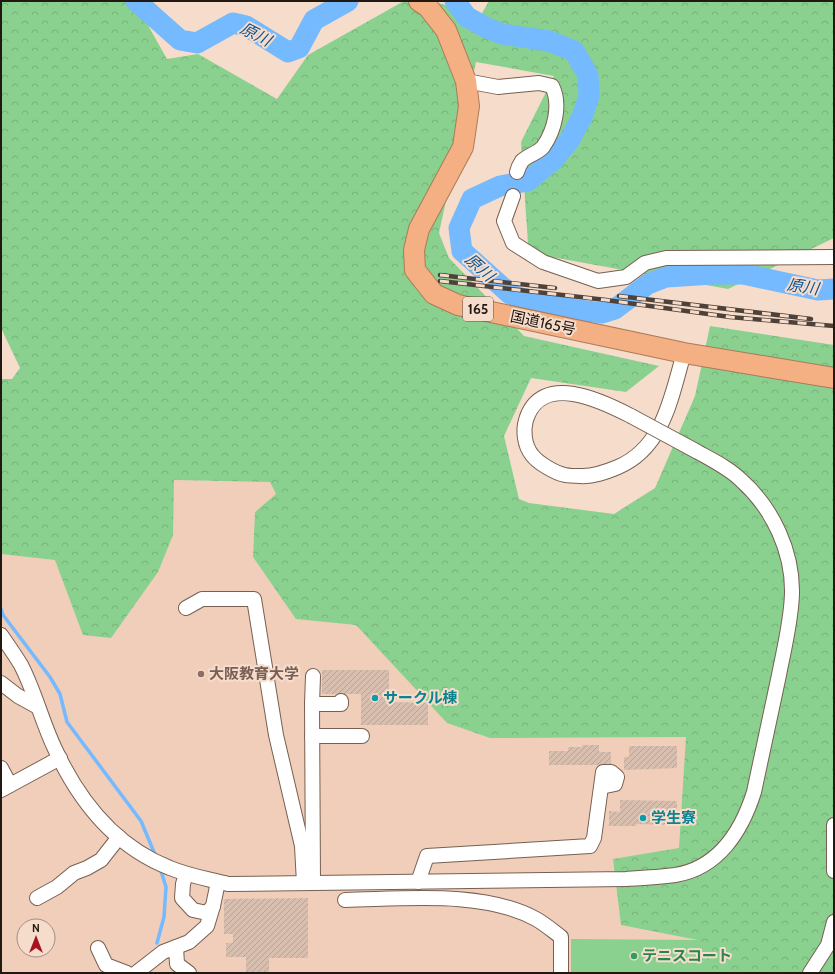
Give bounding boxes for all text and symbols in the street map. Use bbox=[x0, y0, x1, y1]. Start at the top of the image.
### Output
water label: 原川 bbox=[237, 19, 276, 51]
water label: 原川 bbox=[461, 250, 499, 286]
water label: 原川 bbox=[786, 275, 822, 299]
road number: 165 bbox=[463, 297, 493, 321]
street label: 国道165号 bbox=[509, 307, 577, 339]
place label: 大阪教育大学 bbox=[209, 665, 299, 683]
marker: 大阪教育大学 bbox=[196, 669, 206, 679]
place label: サークル棟 bbox=[383, 689, 458, 707]
marker: サークル棟 bbox=[370, 693, 380, 703]
place label: 学生寮 bbox=[651, 809, 696, 827]
marker: 学生寮 bbox=[638, 813, 648, 823]
north arrow bbox=[16, 918, 56, 958]
text: N bbox=[32, 921, 40, 935]
place label: テニスコート bbox=[642, 947, 732, 965]
marker: テニスコート bbox=[629, 951, 639, 961]

